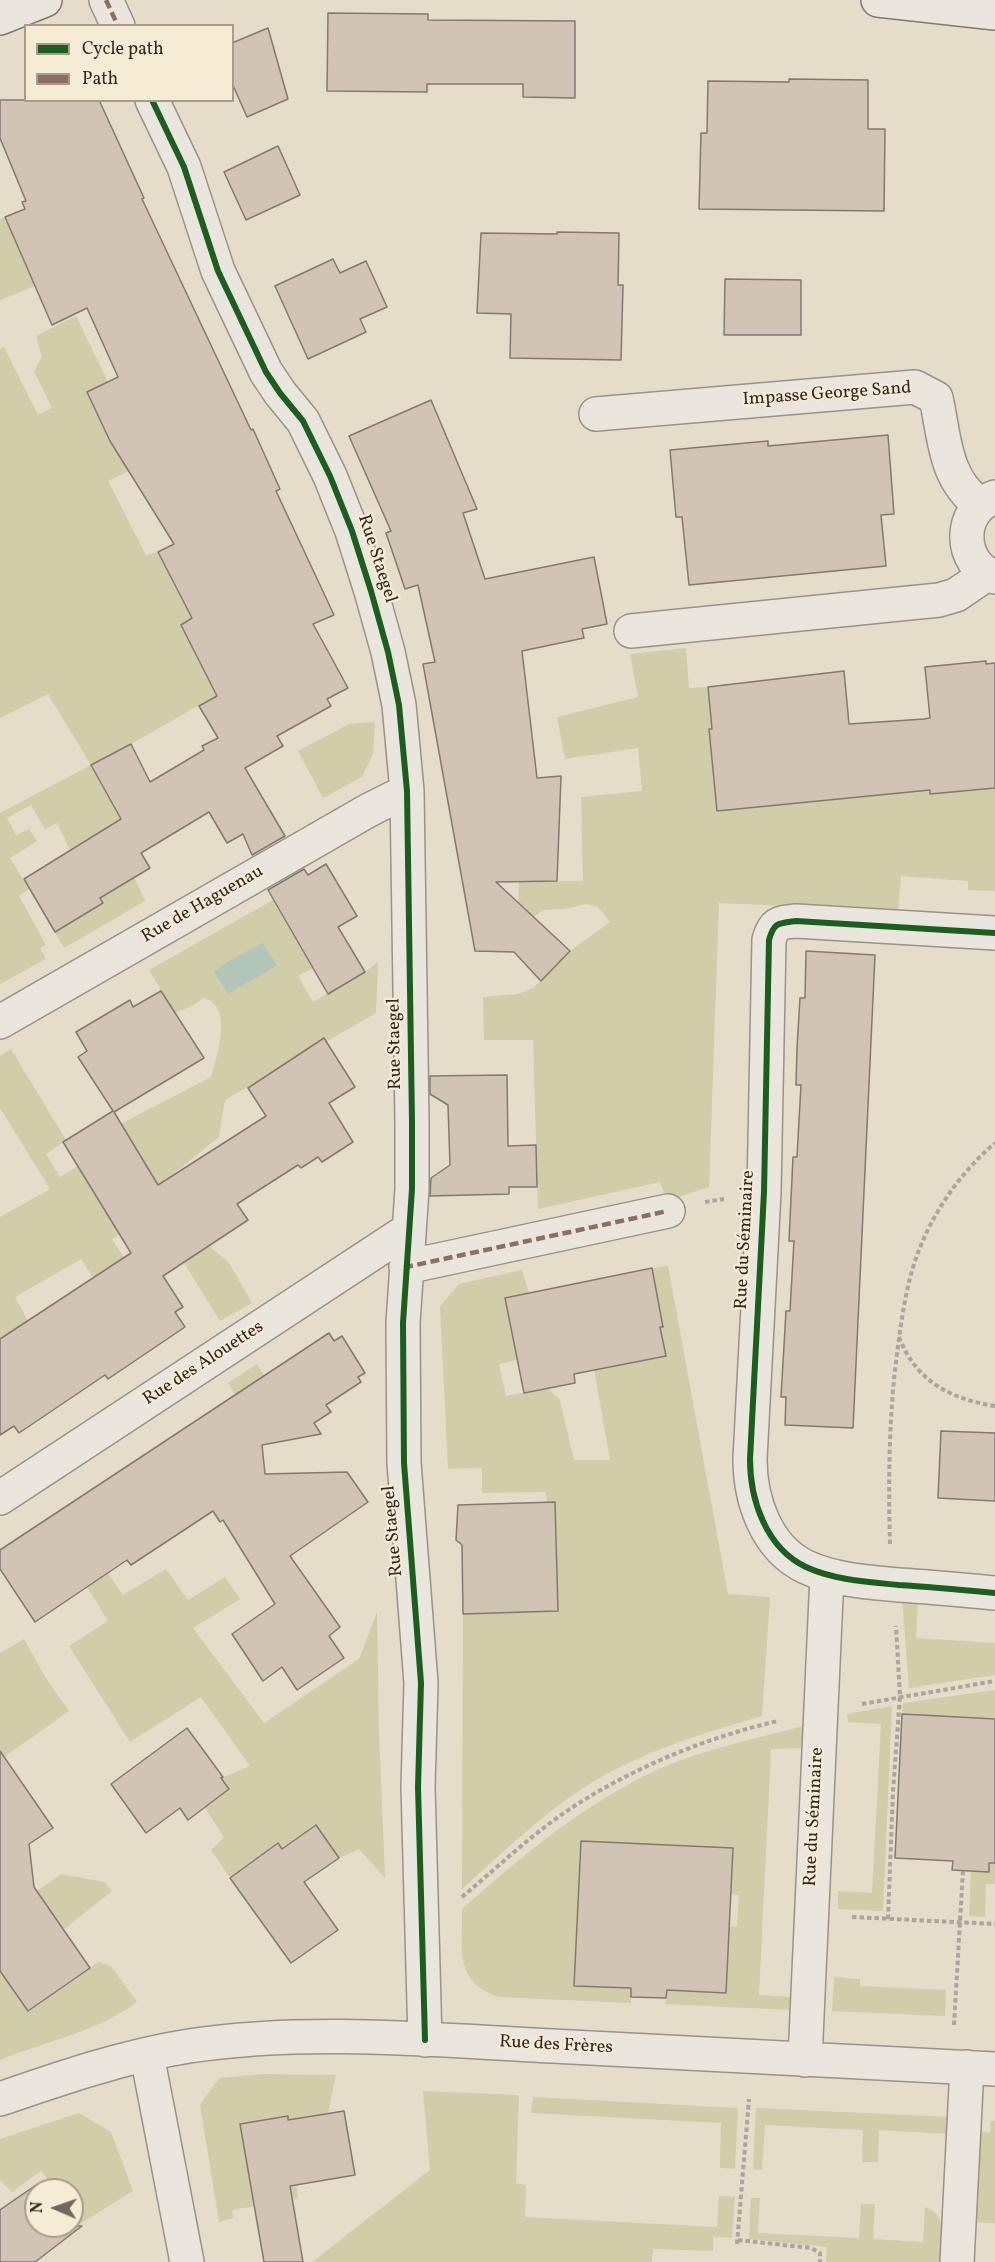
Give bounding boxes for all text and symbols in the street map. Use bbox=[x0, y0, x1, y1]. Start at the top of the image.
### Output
legend bbox=[24, 24, 234, 102]
text: Cycle path bbox=[82, 37, 164, 62]
text: Path bbox=[82, 67, 118, 92]
street label: Impasse George Sand bbox=[742, 378, 912, 412]
street label: Rue Staegel bbox=[352, 512, 400, 606]
street label: Rue de Haguenau bbox=[138, 861, 268, 949]
street label: Rue Staegel bbox=[384, 998, 408, 1090]
street label: Rue du Séminaire bbox=[732, 1170, 760, 1310]
street label: Rue des Alouettes bbox=[140, 1317, 268, 1411]
street label: Rue Staegel bbox=[379, 1485, 409, 1577]
street label: Rue du Séminaire bbox=[801, 1747, 829, 1887]
street label: Rue des Frères bbox=[499, 2032, 613, 2060]
north arrow bbox=[24, 2178, 84, 2238]
text: N bbox=[27, 2201, 49, 2214]

